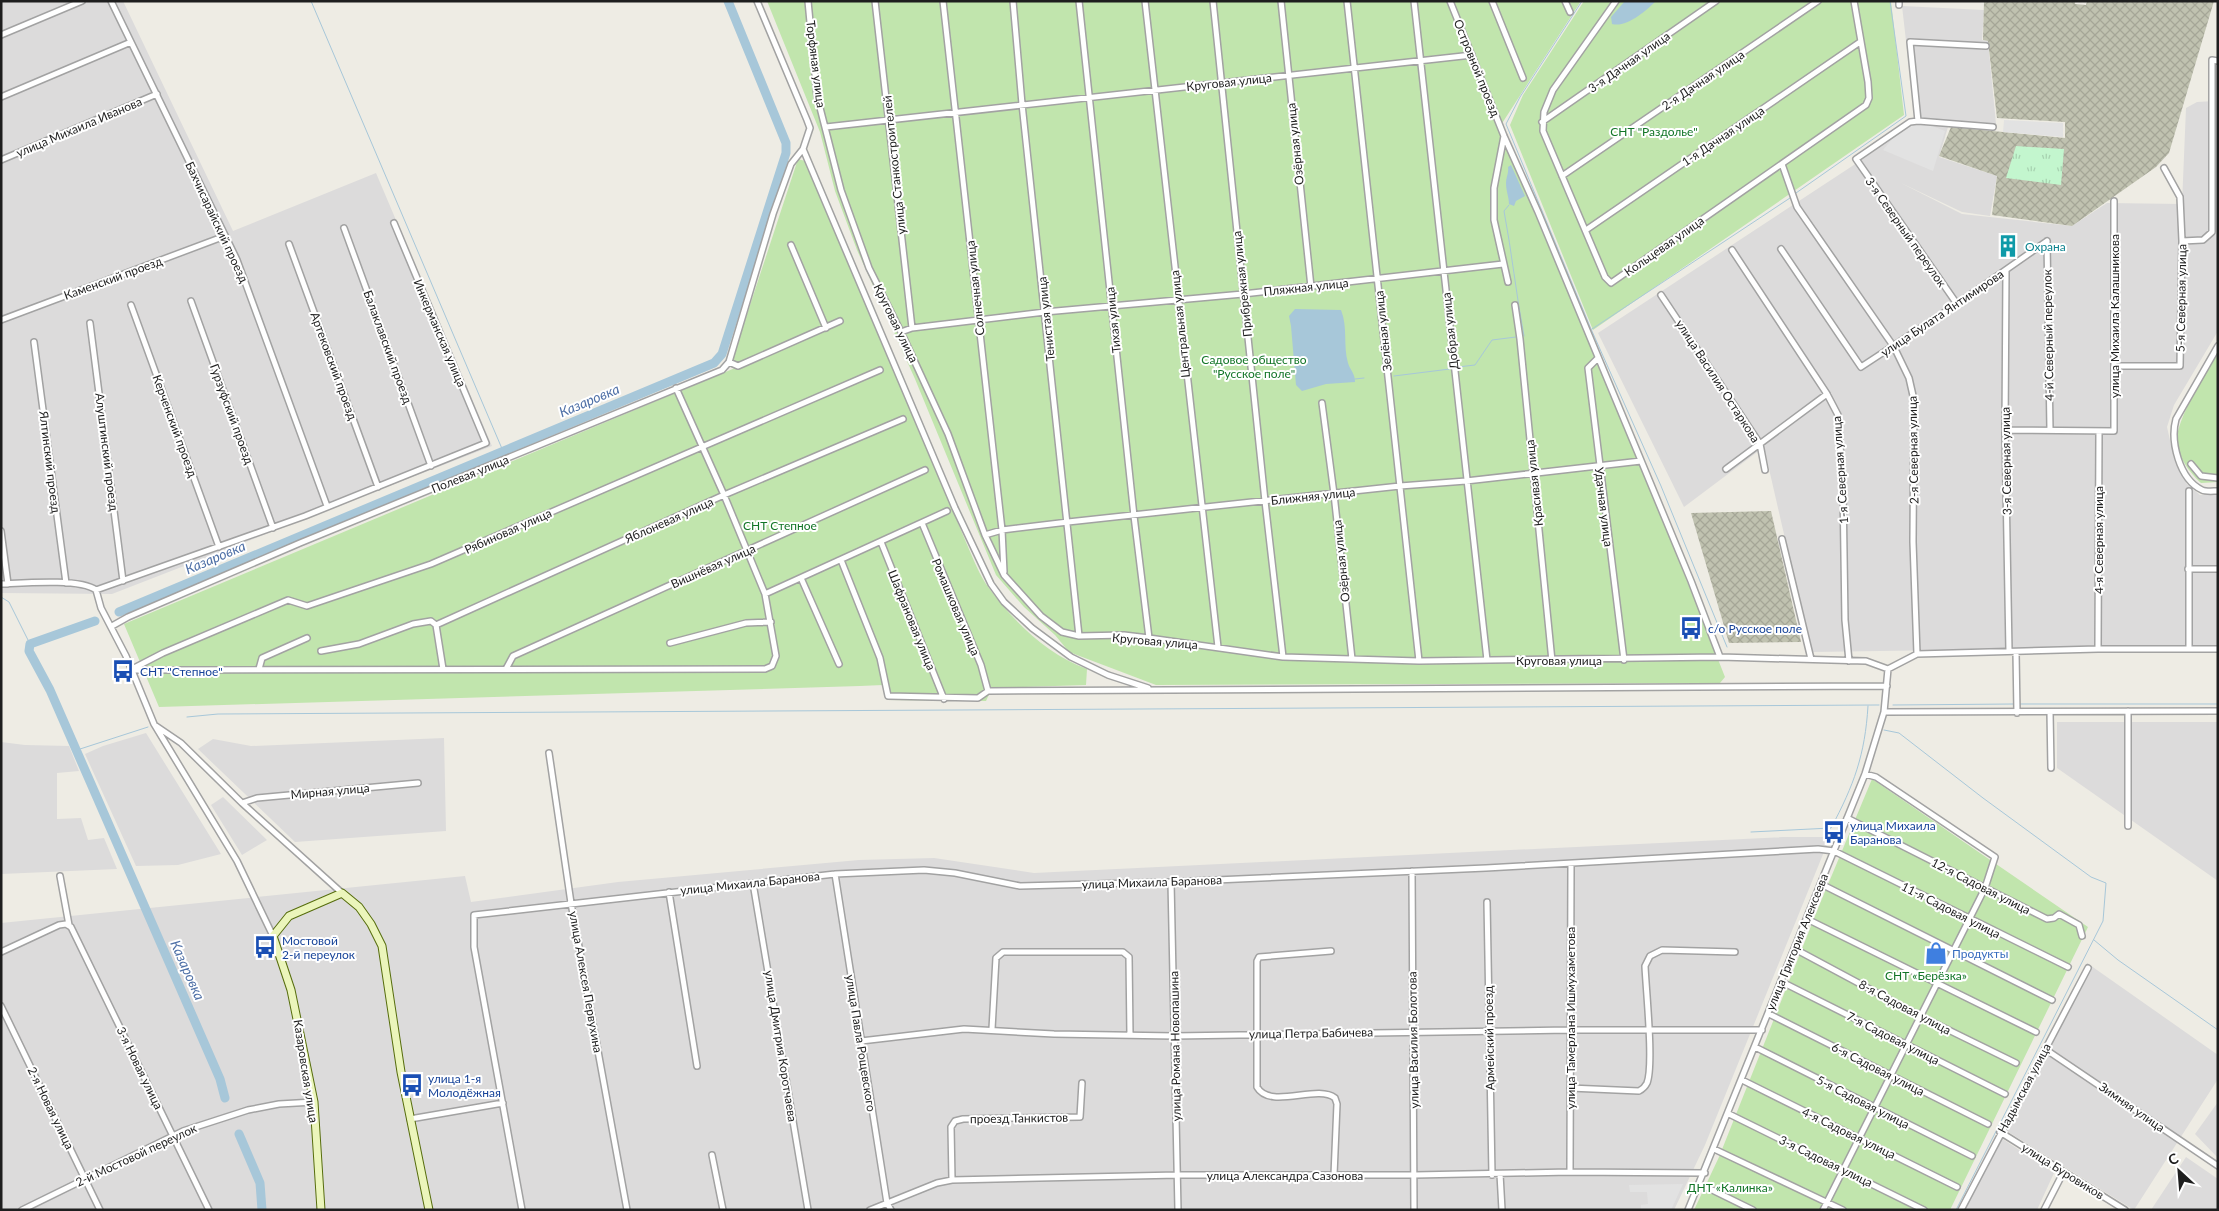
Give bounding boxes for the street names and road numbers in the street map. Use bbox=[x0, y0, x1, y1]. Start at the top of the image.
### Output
street label: Островной проезд bbox=[1451, 17, 1504, 119]
street label: Торфяная улица bbox=[803, 19, 829, 109]
street label: 3-я Дачная улица bbox=[1585, 28, 1673, 96]
street label: 2-я Дачная улица bbox=[1659, 47, 1747, 113]
street label: Круговая улица bbox=[1186, 70, 1273, 94]
street label: улица Михаила Иванова bbox=[14, 94, 144, 160]
street label: улица Станкостроителей bbox=[879, 95, 909, 235]
street label: Озёрная улица bbox=[1283, 102, 1307, 186]
street label: 1-я Дачная улица bbox=[1679, 103, 1767, 169]
street label: Бахчисарайский проезд bbox=[182, 159, 252, 285]
street label: 3-я Северный переулок bbox=[1862, 174, 1950, 290]
street label: Кольцевая улица bbox=[1621, 213, 1707, 279]
street label: Прибрежная улица bbox=[1229, 230, 1255, 338]
street label: улица Михаила Калашникова bbox=[2107, 234, 2122, 398]
street label: Солнечная улица bbox=[963, 240, 987, 336]
street label: 5-я Северная улица bbox=[2173, 244, 2189, 352]
street label: Каменский проезд bbox=[62, 253, 165, 303]
street label: улица Булата Янтимирова bbox=[1878, 266, 2006, 360]
street label: 4-й Северный переулок bbox=[2039, 268, 2057, 401]
street label: Центральная улица bbox=[1167, 269, 1193, 379]
street label: Пляжная улица bbox=[1263, 275, 1349, 299]
street label: Тенистая улица bbox=[1034, 276, 1058, 362]
street label: Инкерманская улица bbox=[410, 277, 470, 389]
street label: Круговая улица bbox=[870, 281, 922, 365]
street label: Тихая улица bbox=[1102, 286, 1124, 354]
street label: Балаклавский проезд bbox=[360, 288, 416, 406]
street label: Зелёная улица bbox=[1371, 290, 1395, 372]
street label: Добрая улица bbox=[1438, 292, 1462, 370]
street label: Артековский проезд bbox=[308, 310, 361, 423]
street label: улица Василия Остаркова bbox=[1673, 317, 1763, 445]
street label: Гурзуфский проезд bbox=[207, 362, 257, 467]
street label: Керченский проезд bbox=[149, 373, 201, 480]
street label: Алуштинский проезд bbox=[92, 392, 122, 513]
street label: 2-я Северная улица bbox=[1905, 396, 1921, 504]
street label: 3-я Северная улица bbox=[1998, 407, 2014, 515]
street label: Ялтинский проезд bbox=[36, 409, 64, 515]
street label: 1-я Северная улица bbox=[1829, 416, 1851, 524]
street label: Красивая улица bbox=[1522, 439, 1546, 527]
street label: Полевая улица bbox=[429, 452, 511, 496]
street label: Удачная улица bbox=[1592, 466, 1616, 548]
street label: Ближняя улица bbox=[1270, 484, 1356, 508]
street label: 4-я Северная улица bbox=[2091, 486, 2106, 594]
street label: Яблоневая улица bbox=[622, 494, 716, 547]
street label: Рябиновая улица bbox=[462, 505, 554, 557]
street label: Озёрная улица bbox=[1329, 519, 1353, 603]
street label: Вишнёвая улица bbox=[668, 541, 758, 591]
street label: Ромашковая улица bbox=[929, 556, 983, 658]
street label: Шафрановая улица bbox=[885, 568, 939, 672]
street label: Круговая улица bbox=[1112, 630, 1198, 652]
street label: Круговая улица bbox=[1516, 653, 1602, 668]
street label: Мирная улица bbox=[290, 780, 370, 802]
street label: 12-я Садовая улица bbox=[1929, 855, 2033, 917]
street label: улица Михаила Баранова bbox=[679, 868, 821, 898]
street label: улица Григория Алексеева bbox=[1763, 871, 1831, 1013]
street label: улица Михаила Баранова bbox=[1082, 872, 1222, 892]
street label: 11-я Садовая улица bbox=[1899, 879, 2003, 941]
street label: улица Алексея Первухина bbox=[566, 910, 606, 1054]
street label: улица Тамерлана Ишмухаметова bbox=[1563, 927, 1578, 1109]
street label: улица Дмитрия Коротчаева bbox=[762, 969, 800, 1123]
street label: улица Романа Новопашина bbox=[1166, 971, 1184, 1121]
street label: улица Василия Болотова bbox=[1404, 971, 1422, 1109]
street label: улица Павла Рощевского bbox=[843, 973, 879, 1113]
street label: 8-я Садовая улица bbox=[1856, 976, 1954, 1038]
street label: Армейский проезд bbox=[1481, 985, 1497, 1090]
street label: 7-я Садовая улица bbox=[1844, 1008, 1942, 1068]
street label: Казаровская улица bbox=[290, 1018, 322, 1124]
street label: 3-я Новая улица bbox=[114, 1024, 166, 1112]
street label: улица Петра Бабичева bbox=[1249, 1024, 1373, 1042]
street label: 6-я Садовая улица bbox=[1829, 1039, 1927, 1099]
street label: Надымская улица bbox=[1994, 1041, 2054, 1135]
street label: 2-я Новая улица bbox=[25, 1064, 77, 1152]
street label: 5-я Садовая улица bbox=[1814, 1072, 1912, 1132]
street label: Зимняя улица bbox=[2096, 1079, 2168, 1135]
street label: 4-я Садовая улица bbox=[1800, 1104, 1898, 1162]
street label: проезд Танкистов bbox=[970, 1110, 1068, 1126]
street label: 2-й Мостовой переулок bbox=[73, 1120, 200, 1190]
street label: 3-я Садовая улица bbox=[1777, 1132, 1875, 1190]
street label: улица Буровиков bbox=[2019, 1140, 2107, 1202]
street label: улица Александра Сазонова bbox=[1207, 1168, 1363, 1183]

